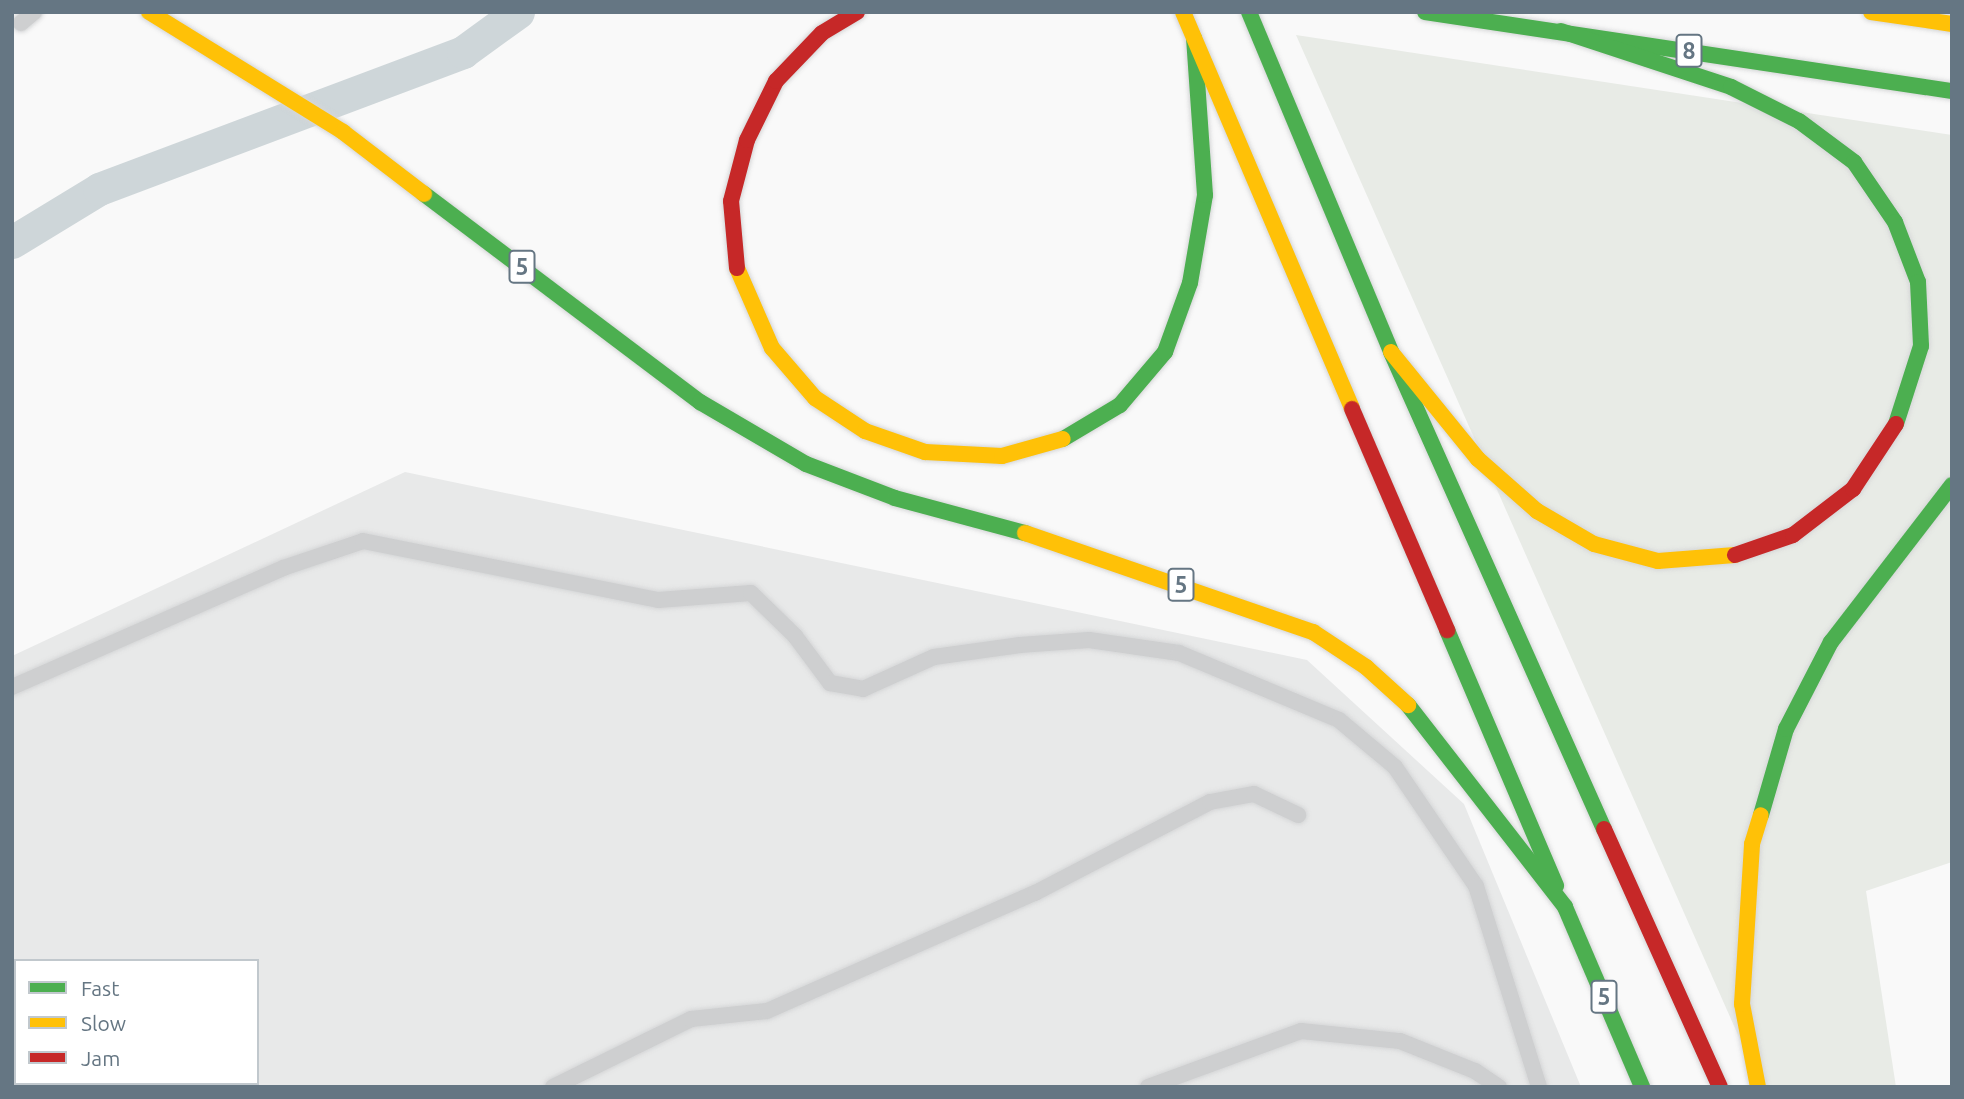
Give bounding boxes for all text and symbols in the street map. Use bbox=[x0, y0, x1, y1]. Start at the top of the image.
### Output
road number: 8 bbox=[1675, 32, 1703, 70]
road number: 5 bbox=[508, 248, 536, 286]
road number: 5 bbox=[1167, 566, 1195, 604]
legend bbox=[14, 959, 259, 1085]
text: Fast bbox=[81, 976, 119, 1000]
road number: 5 bbox=[1590, 978, 1618, 1016]
text: Slow bbox=[81, 1011, 126, 1035]
text: Jam bbox=[81, 1046, 120, 1070]

